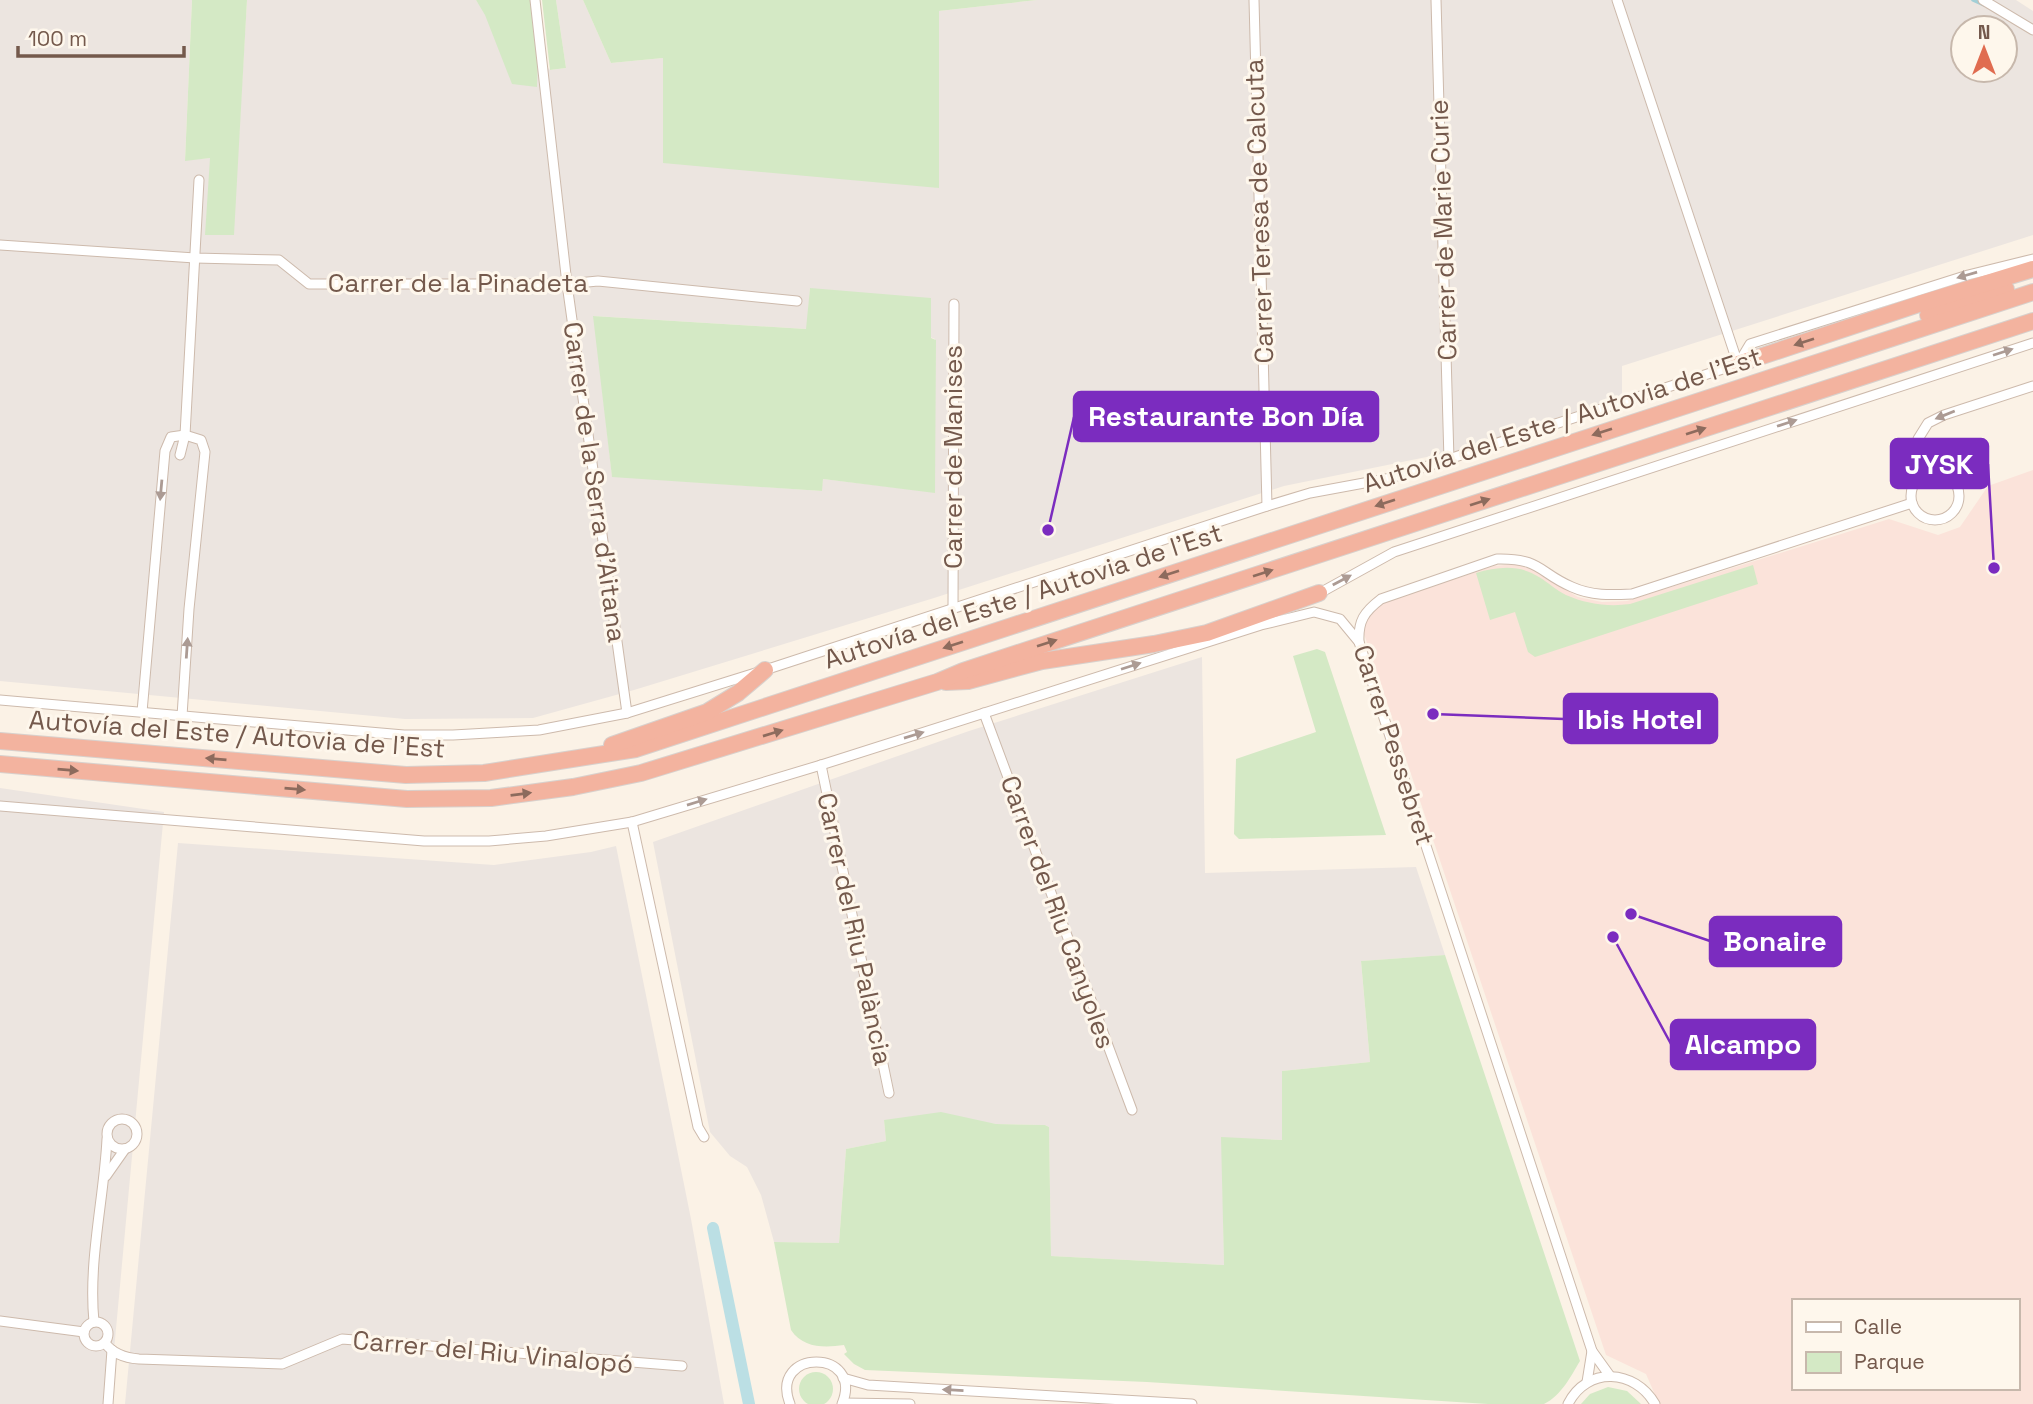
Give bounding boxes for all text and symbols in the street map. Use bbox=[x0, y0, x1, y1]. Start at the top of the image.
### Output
scale bar bbox=[18, 14, 184, 58]
north arrow bbox=[1949, 14, 2019, 84]
text: N bbox=[1978, 20, 1990, 45]
text: 100 m bbox=[28, 25, 87, 52]
street label: Carrer Teresa de Calcuta bbox=[1237, 58, 1281, 364]
street label: Carrer de Marie Curie bbox=[1421, 99, 1465, 361]
street label: Carrer de la Pinadeta bbox=[328, 266, 588, 300]
one-way arrow bbox=[1956, 271, 1977, 281]
street label: Carrer de la Serra d'Aitana bbox=[556, 320, 634, 644]
one-way arrow bbox=[1794, 337, 1815, 348]
street label: Autovía del Este / Autovia de l'Est bbox=[1358, 339, 1766, 501]
street label: Carrer de Manises bbox=[936, 345, 970, 569]
one-way arrow bbox=[1993, 346, 2014, 357]
callout: Restaurante Bon Día bbox=[1074, 392, 1378, 441]
text: Restaurante Bon Día bbox=[1088, 398, 1364, 434]
one-way arrow bbox=[1934, 410, 1955, 421]
one-way arrow bbox=[1777, 417, 1798, 428]
one-way arrow bbox=[1685, 426, 1706, 436]
one-way arrow bbox=[1591, 427, 1612, 438]
callout: JYSK bbox=[1891, 439, 1988, 488]
text: JYSK bbox=[1905, 446, 1974, 482]
one-way arrow bbox=[155, 479, 166, 501]
one-way arrow bbox=[1469, 496, 1490, 507]
one-way arrow bbox=[1375, 498, 1396, 509]
street label: Autovía del Este / Autovia de l'Est bbox=[819, 515, 1227, 677]
one-way arrow bbox=[1253, 567, 1274, 578]
one-way arrow bbox=[1159, 569, 1180, 580]
one-way arrow bbox=[1332, 574, 1352, 585]
one-way arrow bbox=[182, 636, 193, 658]
one-way arrow bbox=[1037, 638, 1058, 648]
one-way arrow bbox=[942, 640, 963, 651]
street label: Carrer Pessebret bbox=[1346, 640, 1442, 850]
one-way arrow bbox=[1121, 661, 1142, 671]
callout: Ibis Hotel bbox=[1564, 694, 1717, 743]
text: Ibis Hotel bbox=[1577, 701, 1703, 737]
street label: Autovía del Este / Autovia de l'Est bbox=[28, 702, 446, 766]
one-way arrow bbox=[763, 728, 784, 738]
one-way arrow bbox=[904, 729, 925, 740]
one-way arrow bbox=[205, 753, 227, 764]
one-way arrow bbox=[57, 765, 79, 776]
street label: Carrer del Riu Canyoles bbox=[993, 771, 1123, 1053]
one-way arrow bbox=[284, 784, 306, 795]
one-way arrow bbox=[511, 788, 533, 799]
street label: Carrer del Riu Palància bbox=[810, 790, 900, 1068]
one-way arrow bbox=[687, 796, 708, 806]
callout: Bonaire bbox=[1710, 917, 1841, 966]
text: Bonaire bbox=[1723, 923, 1827, 959]
callout: Alcampo bbox=[1671, 1020, 1815, 1069]
text: Alcampo bbox=[1685, 1026, 1801, 1062]
legend bbox=[1792, 1299, 2019, 1390]
text: Calle bbox=[1854, 1313, 1902, 1340]
street label: Carrer del Riu Vinalopó bbox=[351, 1323, 635, 1381]
text: Parque bbox=[1854, 1348, 1925, 1375]
one-way arrow bbox=[942, 1384, 964, 1395]

